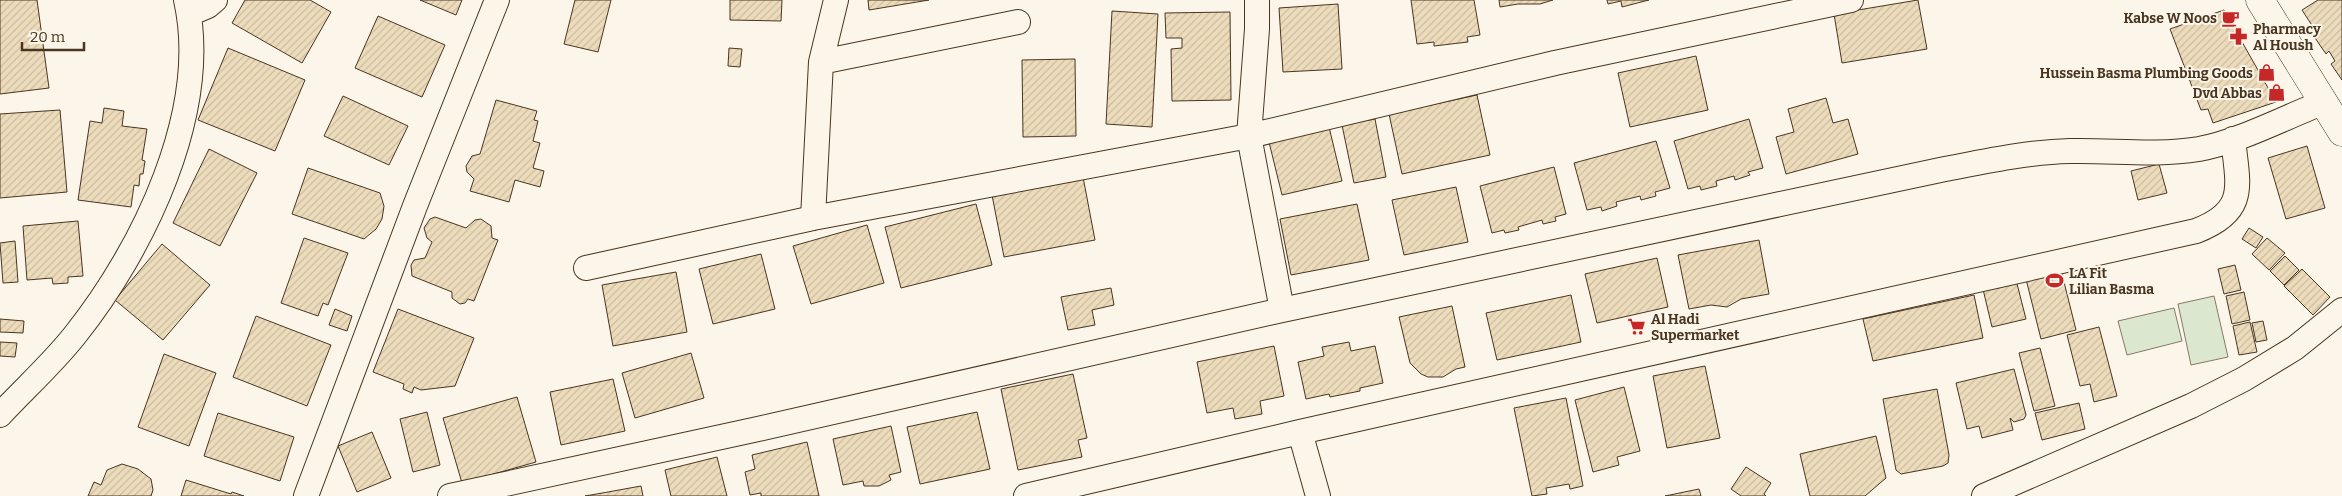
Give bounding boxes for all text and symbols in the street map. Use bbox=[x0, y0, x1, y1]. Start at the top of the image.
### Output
cafe icon: Kabse W Noos bbox=[2221, 8, 2241, 28]
place label: Kabse W Noos bbox=[2124, 10, 2217, 27]
scale bar bbox=[22, 20, 85, 52]
place label: Pharmacy Al Housh bbox=[2253, 21, 2321, 54]
pharmacy icon: Pharmacy Al Housh bbox=[2229, 27, 2249, 47]
text: 20 m bbox=[30, 28, 66, 46]
shop icon: Hussein Basma Plumbing Goods bbox=[2257, 63, 2277, 83]
place label: Hussein Basma Plumbing Goods bbox=[2039, 65, 2253, 82]
shop icon: Dvd Abbas bbox=[2266, 83, 2286, 103]
place label: Dvd Abbas bbox=[2193, 85, 2262, 102]
place label: LA Fit Lilian Basma bbox=[2069, 265, 2154, 298]
sports icon: LA Fit Lilian Basma bbox=[2045, 271, 2065, 291]
place label: Al Hadi Supermarket bbox=[1651, 311, 1740, 344]
supermarket icon: Al Hadi Supermarket bbox=[1627, 317, 1647, 337]

